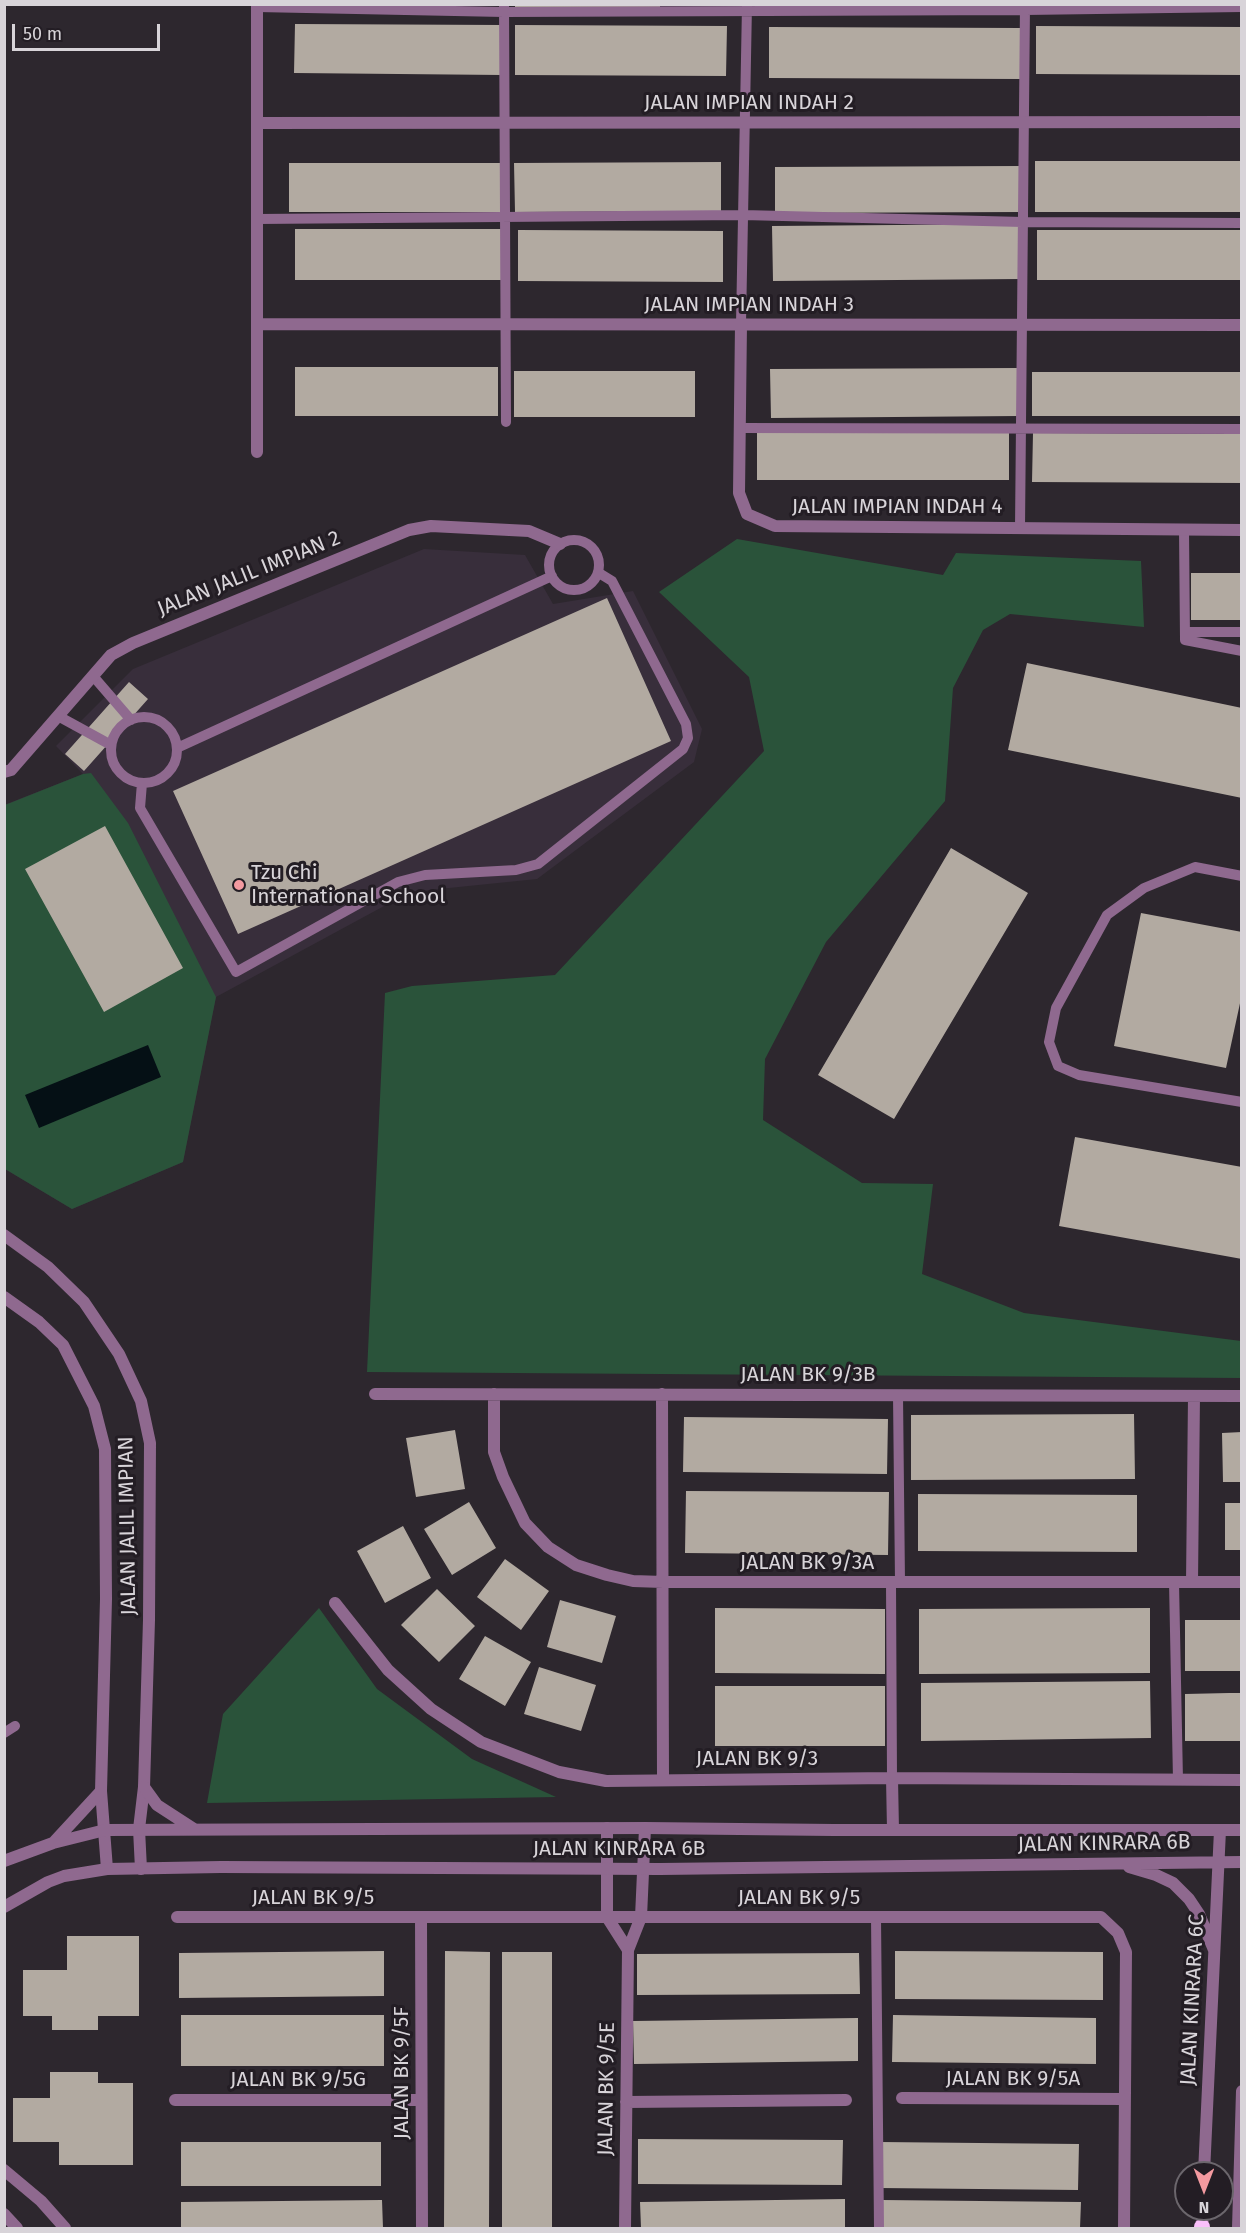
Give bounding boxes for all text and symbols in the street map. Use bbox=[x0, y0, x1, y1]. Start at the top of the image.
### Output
scale bar bbox=[15, 12, 164, 50]
text: 50 m bbox=[23, 23, 62, 45]
street label: JALAN IMPIAN INDAH 2 bbox=[644, 90, 854, 116]
street label: JALAN IMPIAN INDAH 3 bbox=[644, 292, 854, 318]
street label: JALAN IMPIAN INDAH 4 bbox=[792, 494, 1002, 520]
street label: JALAN JALIL IMPIAN 2 bbox=[154, 526, 344, 622]
place label: Tzu Chi International School bbox=[251, 860, 446, 910]
marker: Tzu Chi International School bbox=[232, 878, 246, 892]
street label: JALAN BK 9/3B bbox=[740, 1362, 876, 1388]
street label: JALAN JALIL IMPIAN bbox=[114, 1436, 142, 1616]
street label: JALAN BK 9/3A bbox=[740, 1550, 874, 1576]
street label: JALAN BK 9/3 bbox=[696, 1746, 818, 1772]
street label: JALAN KINRARA 6B bbox=[1017, 1830, 1191, 1858]
street label: JALAN KINRARA 6B bbox=[533, 1836, 705, 1862]
street label: JALAN BK 9/5 bbox=[252, 1885, 374, 1911]
street label: JALAN BK 9/5 bbox=[738, 1885, 860, 1911]
street label: JALAN KINRARA 6C bbox=[1176, 1914, 1210, 2086]
street label: JALAN BK 9/5F bbox=[389, 2006, 415, 2140]
street label: JALAN BK 9/5E bbox=[593, 2022, 621, 2156]
street label: JALAN BK 9/5A bbox=[946, 2066, 1080, 2092]
street label: JALAN BK 9/5G bbox=[230, 2067, 366, 2093]
north arrow bbox=[1174, 2161, 1234, 2221]
text: N bbox=[1199, 2198, 1209, 2217]

